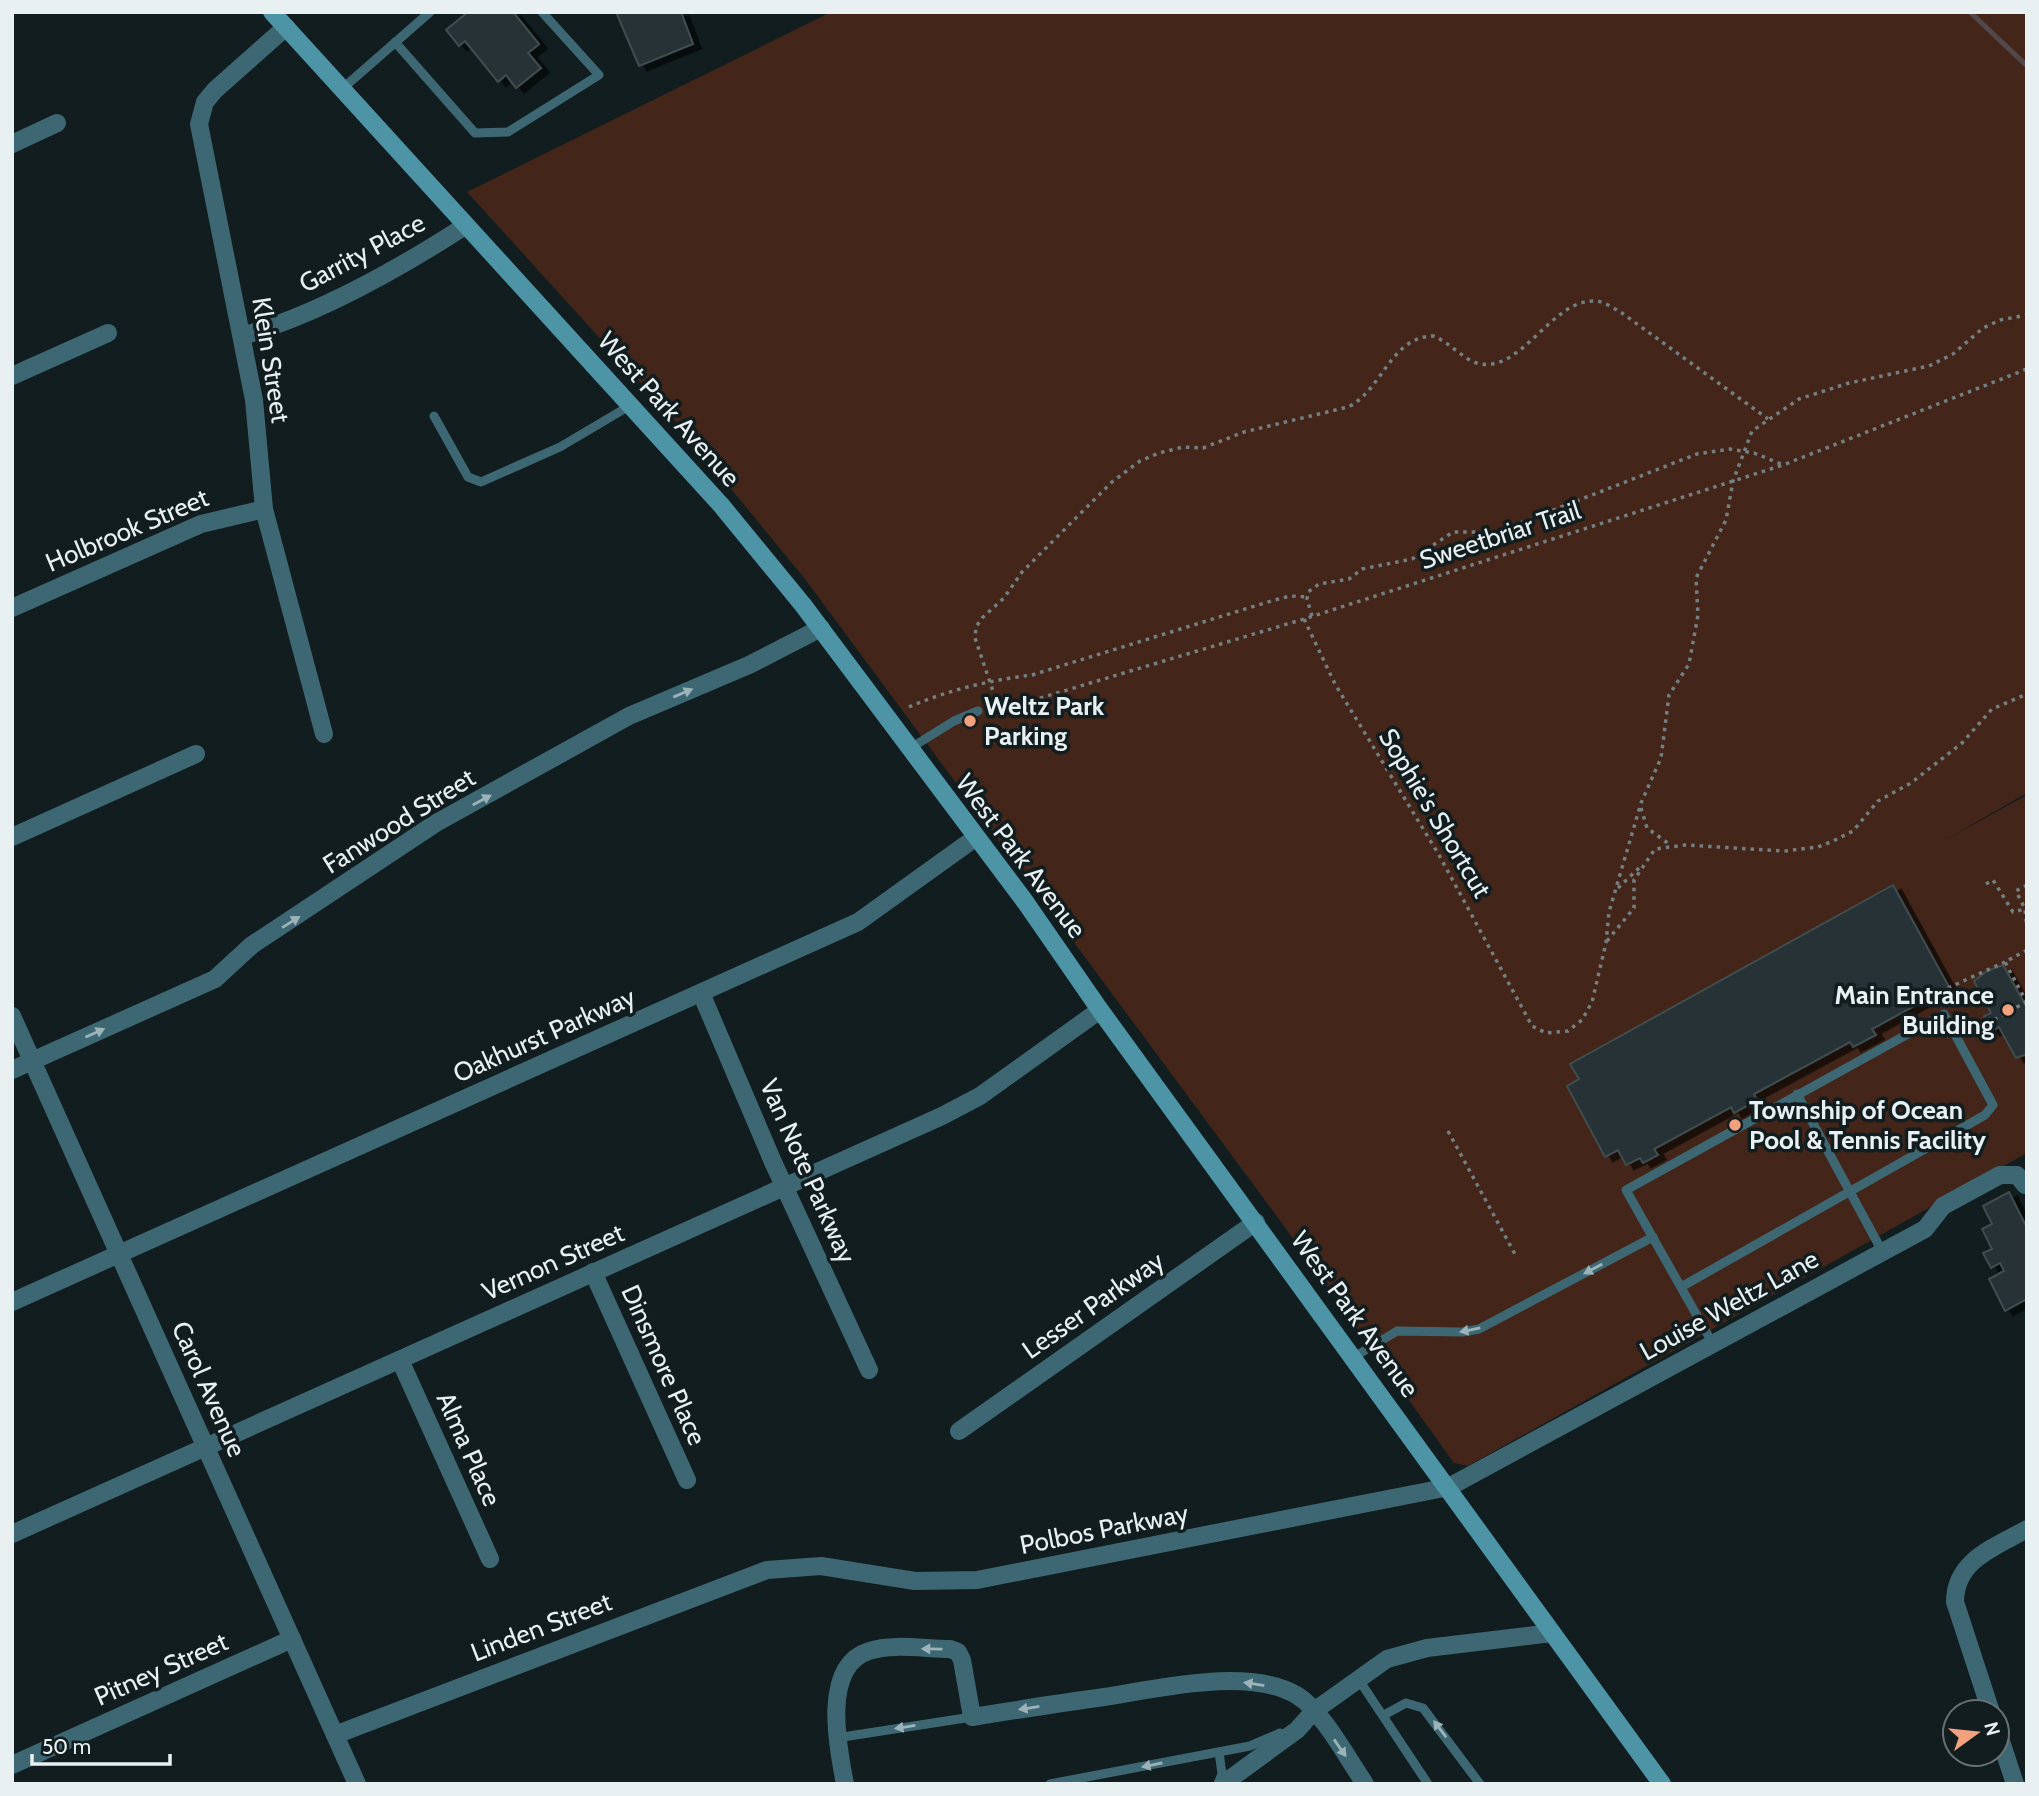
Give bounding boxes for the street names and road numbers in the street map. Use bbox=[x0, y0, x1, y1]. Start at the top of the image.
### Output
street label: Garrity Place bbox=[294, 206, 430, 300]
street label: Klein Street bbox=[245, 295, 297, 425]
street label: West Park Avenue bbox=[591, 325, 747, 493]
street label: Holbrook Street bbox=[41, 481, 213, 579]
street label: Sweetbriar Trail bbox=[1415, 494, 1585, 576]
street label: Sophie's Shortcut bbox=[1372, 723, 1498, 904]
street label: Fanwood Street bbox=[317, 761, 481, 880]
street label: West Park Avenue bbox=[949, 768, 1093, 944]
street label: Oakhurst Parkway bbox=[448, 981, 640, 1089]
street label: Van Note Parkway bbox=[753, 1074, 863, 1268]
street label: Vernon Street bbox=[477, 1216, 629, 1308]
street label: West Park Avenue bbox=[1284, 1225, 1426, 1403]
street label: Louise Weltz Lane bbox=[1634, 1243, 1824, 1367]
street label: Lesser Parkway bbox=[1016, 1244, 1170, 1366]
street label: Dinsmore Place bbox=[614, 1280, 714, 1450]
street label: Carol Avenue bbox=[165, 1316, 253, 1462]
street label: Alma Place bbox=[430, 1387, 508, 1511]
street label: Polbos Parkway bbox=[1017, 1497, 1191, 1561]
street label: Linden Street bbox=[466, 1585, 616, 1668]
street label: Pitney Street bbox=[89, 1625, 233, 1713]

